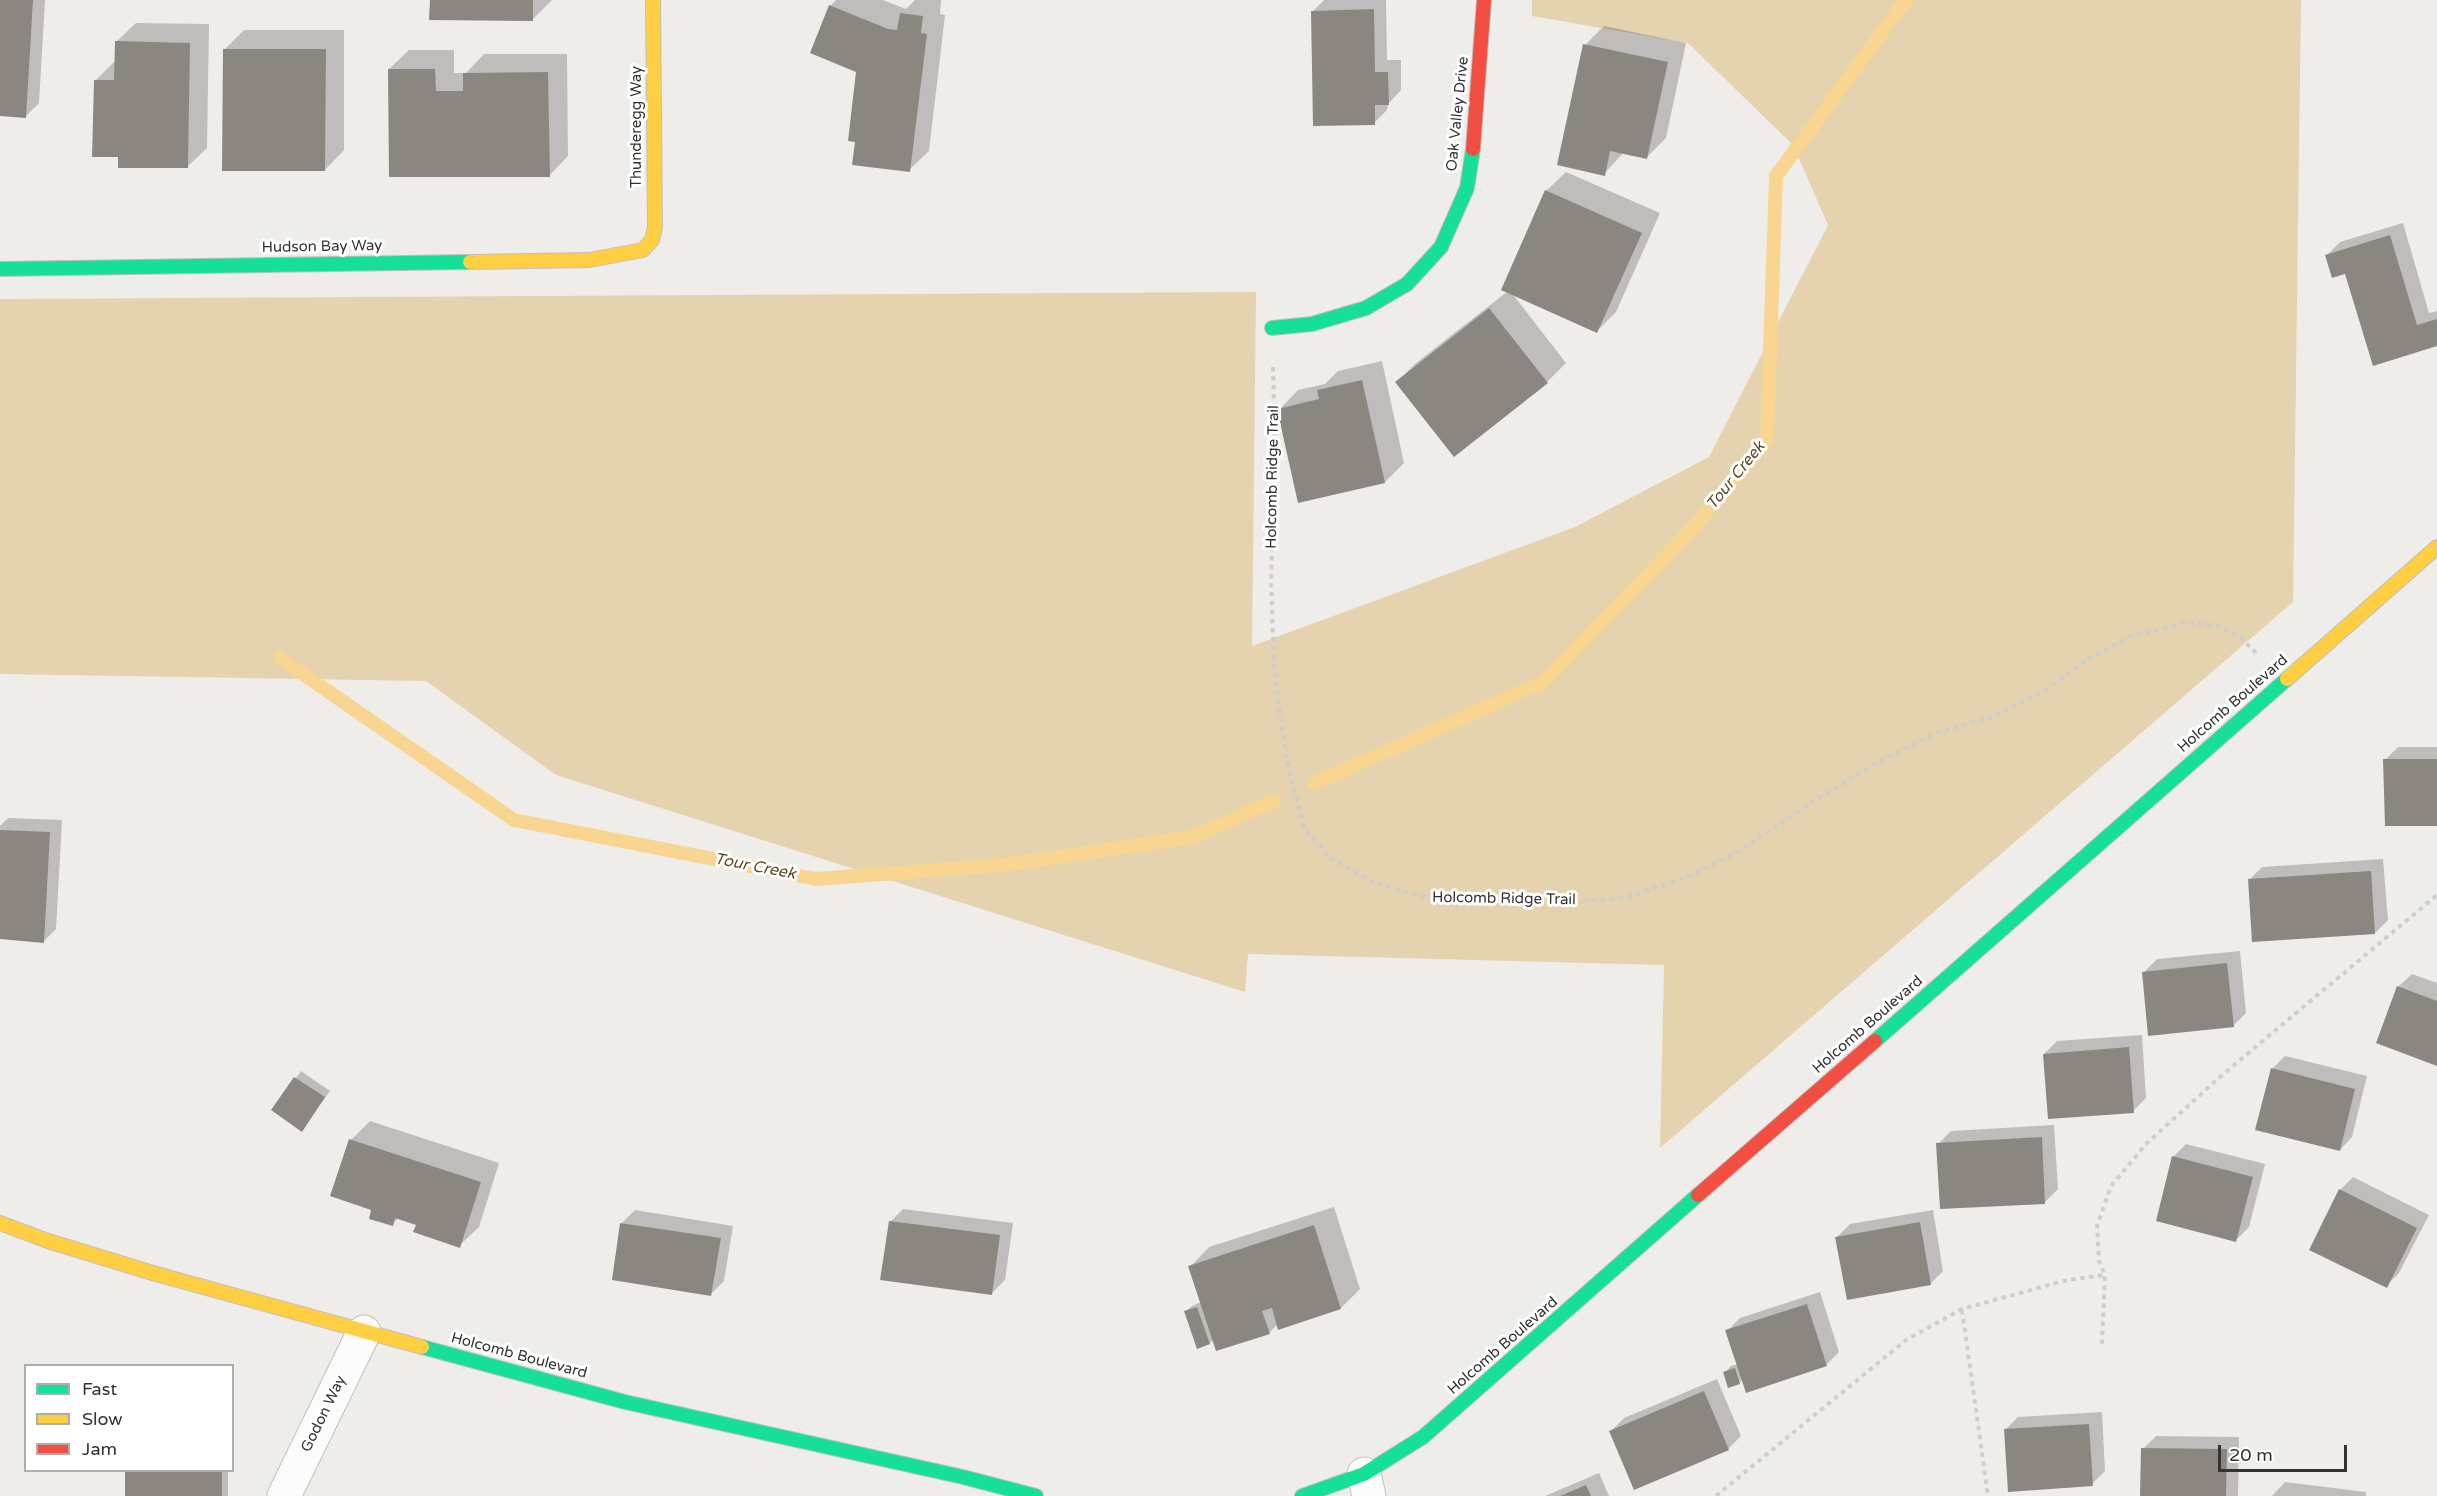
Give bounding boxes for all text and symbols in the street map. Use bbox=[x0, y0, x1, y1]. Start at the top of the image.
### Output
street label: Oak Valley Drive bbox=[1443, 56, 1473, 172]
street label: Thunderegg Way bbox=[628, 66, 646, 188]
street label: Hudson Bay Way bbox=[262, 237, 382, 257]
street label: Holcomb Ridge Trail bbox=[1263, 405, 1283, 549]
water label: Tour Creek bbox=[1703, 438, 1769, 514]
street label: Holcomb Boulevard bbox=[2174, 651, 2292, 757]
water label: Tour Creek bbox=[713, 850, 797, 884]
street label: Holcomb Ridge Trail bbox=[1432, 889, 1576, 909]
street label: Holcomb Boulevard bbox=[1809, 972, 1927, 1078]
street label: Holcomb Boulevard bbox=[1444, 1293, 1562, 1399]
street label: Holcomb Boulevard bbox=[449, 1329, 589, 1383]
legend bbox=[24, 1364, 234, 1472]
street label: Godon Way bbox=[298, 1373, 350, 1455]
text: Fast bbox=[82, 1378, 117, 1400]
text: Slow bbox=[82, 1408, 123, 1430]
scale bar bbox=[2221, 1433, 2350, 1471]
text: Jam bbox=[82, 1438, 117, 1460]
text: 20 m bbox=[2229, 1444, 2273, 1466]

